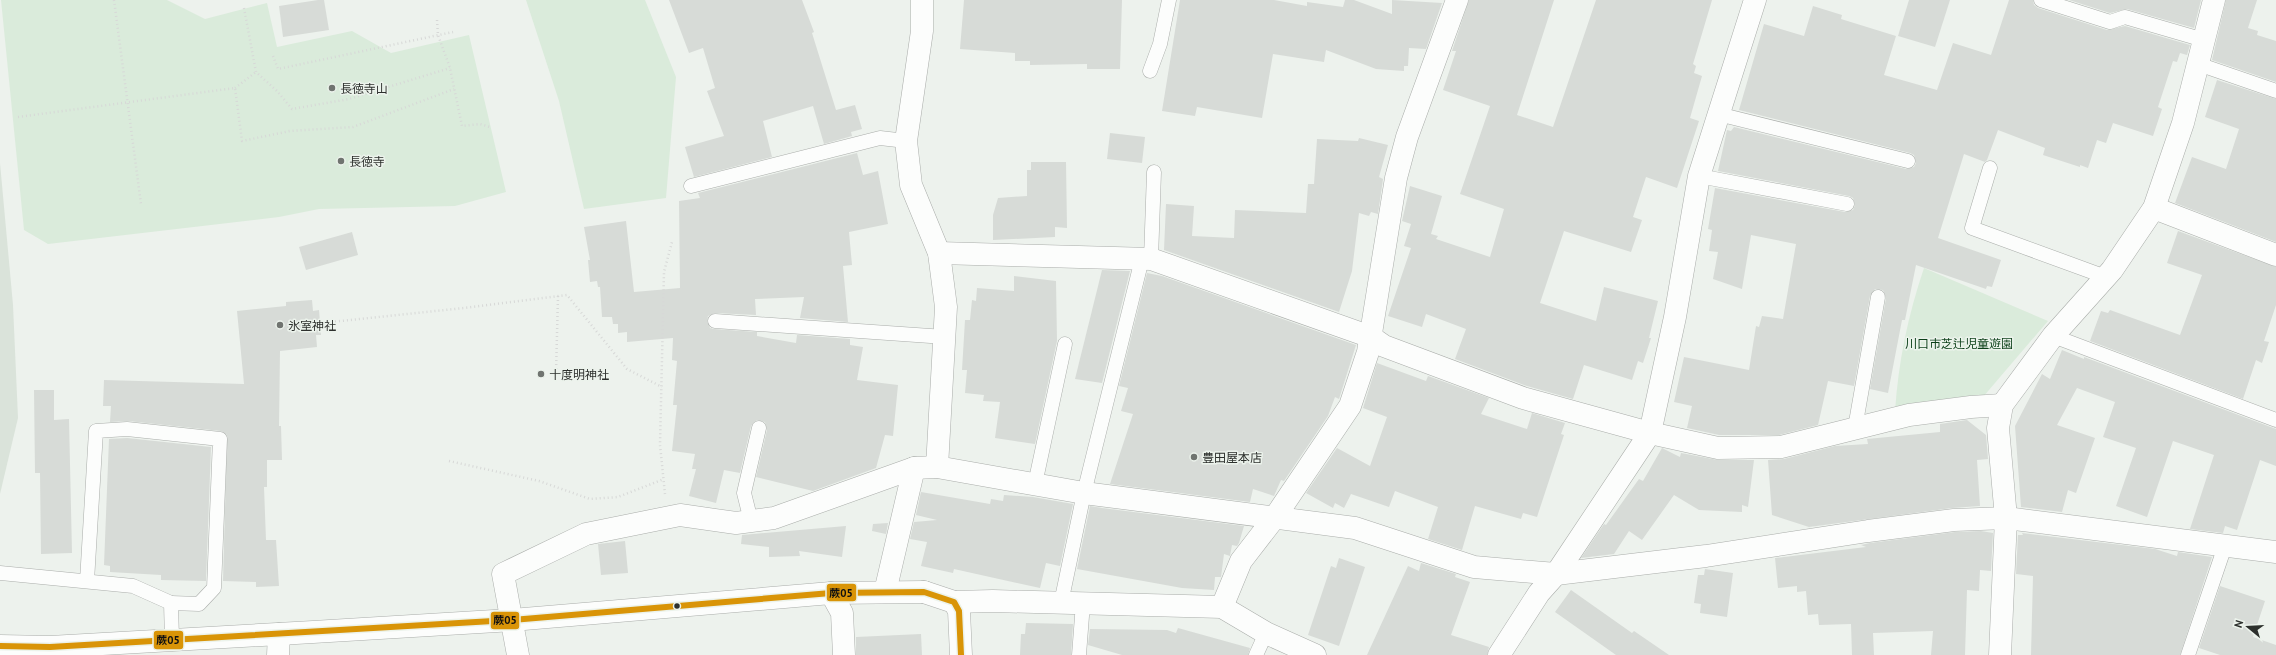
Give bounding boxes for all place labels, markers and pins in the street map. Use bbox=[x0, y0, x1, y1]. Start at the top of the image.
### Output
place label: 長徳寺山 bbox=[340, 81, 388, 96]
marker: 長徳寺山 bbox=[327, 83, 337, 93]
place label: 長徳寺 bbox=[349, 154, 385, 169]
marker: 長徳寺 bbox=[336, 156, 346, 166]
place label: 氷室神社 bbox=[288, 318, 336, 333]
marker: 氷室神社 bbox=[275, 320, 285, 330]
place label: 十度明神社 bbox=[549, 367, 609, 382]
marker: 十度明神社 bbox=[536, 369, 546, 379]
place label: 豊田屋本店 bbox=[1202, 450, 1262, 465]
marker: 豊田屋本店 bbox=[1189, 452, 1199, 462]
unlabelled marker bbox=[672, 601, 682, 611]

